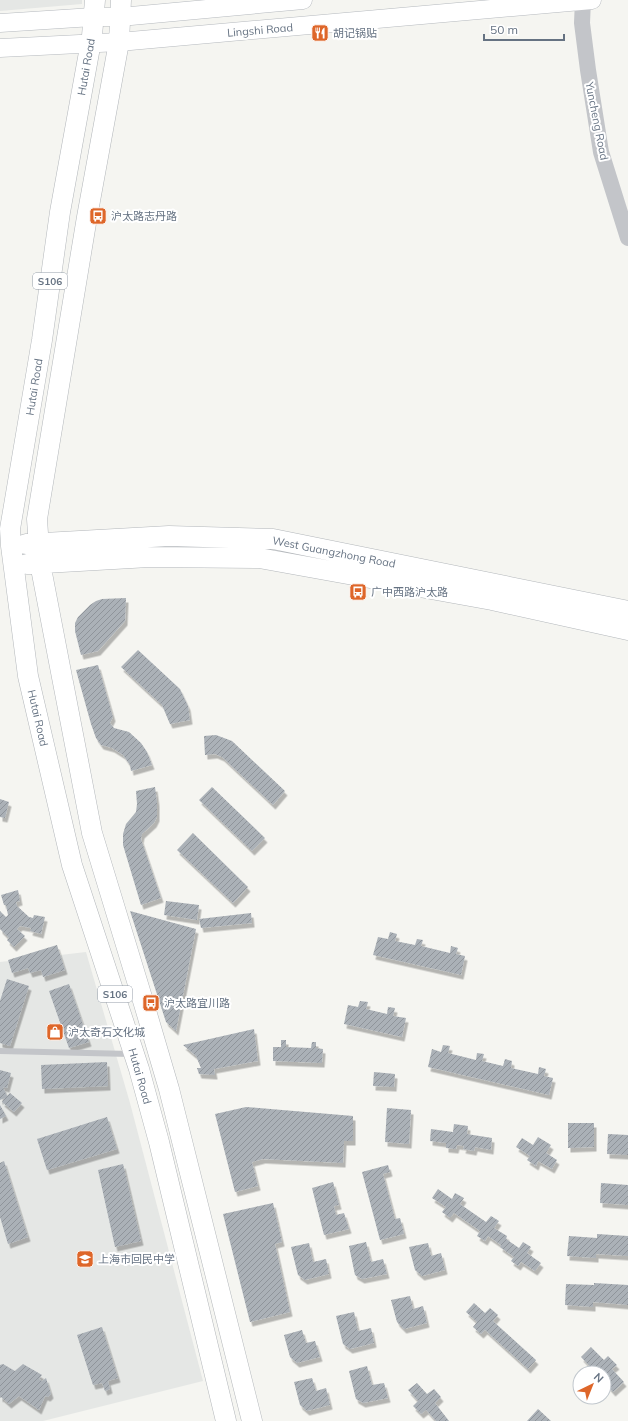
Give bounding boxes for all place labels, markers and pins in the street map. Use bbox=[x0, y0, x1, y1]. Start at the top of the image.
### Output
restaurant icon: 胡记锅贴 bbox=[310, 23, 330, 43]
place label: 胡记锅贴 bbox=[333, 26, 377, 40]
bus stop icon: 沪太路志丹路 bbox=[88, 206, 108, 226]
place label: 沪太路志丹路 bbox=[111, 209, 177, 223]
bus stop icon: 广中西路沪太路 bbox=[348, 582, 368, 602]
place label: 广中西路沪太路 bbox=[371, 585, 448, 599]
bus stop icon: 沪太路宜川路 bbox=[141, 993, 161, 1013]
place label: 沪太路宜川路 bbox=[164, 996, 230, 1010]
shop icon: 沪太奇石文化城 bbox=[45, 1022, 65, 1042]
place label: 沪太奇石文化城 bbox=[68, 1025, 145, 1039]
school or university icon: 上海市回民中学 bbox=[75, 1249, 95, 1269]
place label: 上海市回民中学 bbox=[98, 1252, 175, 1266]

